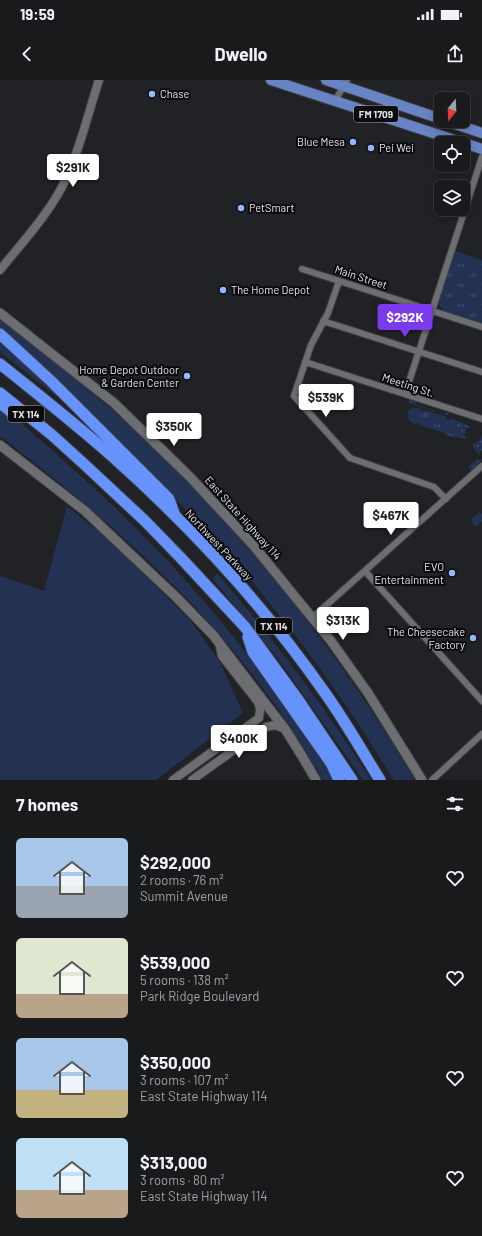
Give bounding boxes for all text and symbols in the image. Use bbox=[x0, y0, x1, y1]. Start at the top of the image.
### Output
text: 19:59 bbox=[20, 5, 55, 23]
icon: back bbox=[16, 43, 38, 65]
text: Dwello bbox=[214, 43, 268, 65]
icon: share bbox=[444, 43, 466, 65]
place label: Chase bbox=[160, 87, 190, 100]
marker: Chase bbox=[147, 89, 157, 99]
north arrow bbox=[434, 92, 470, 128]
map controls bbox=[434, 92, 470, 216]
road number: FM 1709 bbox=[354, 106, 398, 122]
place label: Blue Mesa bbox=[297, 135, 345, 148]
button: locate bbox=[434, 136, 470, 172]
marker: Blue Mesa bbox=[348, 137, 358, 147]
place label: Pei Wei bbox=[379, 141, 414, 154]
marker: Pei Wei bbox=[366, 143, 376, 153]
pin: $291K bbox=[45, 154, 101, 188]
text: $291K bbox=[56, 159, 90, 175]
button: layers bbox=[434, 180, 470, 216]
place label: PetSmart bbox=[249, 201, 294, 214]
marker: PetSmart bbox=[236, 203, 246, 213]
street label: Main Street bbox=[333, 262, 389, 291]
place label: The Home Depot bbox=[231, 283, 310, 296]
marker: The Home Depot bbox=[218, 285, 228, 295]
pin: $292K bbox=[377, 304, 433, 338]
text: $292K bbox=[386, 309, 424, 325]
place label: Home Depot Outdoor & Garden Center bbox=[79, 363, 179, 389]
street label: Meeting St. bbox=[381, 370, 436, 399]
marker: Home Depot Outdoor & Garden Center bbox=[182, 371, 192, 381]
pin: $539K bbox=[298, 384, 354, 418]
text: $539K bbox=[308, 389, 344, 405]
road number: TX 114 bbox=[8, 406, 44, 422]
pin: $350K bbox=[146, 413, 202, 447]
text: $350K bbox=[155, 418, 193, 434]
street label: East State Highway 114 bbox=[202, 473, 284, 562]
pin: $467K bbox=[363, 502, 419, 536]
street label: Northwest Parkway bbox=[183, 506, 256, 583]
text: $467K bbox=[373, 507, 409, 523]
place label: EVO Entertainment bbox=[374, 560, 444, 586]
marker: EVO Entertainment bbox=[447, 568, 457, 578]
pin: $313K bbox=[315, 607, 371, 641]
text: $313K bbox=[326, 612, 360, 628]
road number: TX 114 bbox=[256, 618, 292, 634]
place label: The Cheesecake Factory bbox=[387, 625, 465, 651]
marker: The Cheesecake Factory bbox=[468, 633, 478, 643]
pin: $400K bbox=[211, 725, 267, 759]
text: $400K bbox=[220, 730, 258, 746]
icon: filters bbox=[444, 793, 466, 815]
text: 7 homes bbox=[16, 794, 78, 814]
text: $292,000 bbox=[140, 852, 211, 872]
icon: home bbox=[48, 854, 96, 902]
icon: heart bbox=[444, 867, 466, 889]
text: 2 rooms · 76 m² bbox=[140, 872, 224, 888]
text: Summit Avenue bbox=[140, 888, 228, 904]
text: $539,000 bbox=[140, 952, 210, 972]
icon: home bbox=[48, 954, 96, 1002]
icon: heart bbox=[444, 967, 466, 989]
text: 5 rooms · 138 m² bbox=[140, 972, 229, 988]
text: Park Ridge Boulevard bbox=[140, 988, 259, 1004]
text: $350,000 bbox=[140, 1052, 211, 1072]
icon: home bbox=[48, 1054, 96, 1102]
icon: heart bbox=[444, 1067, 466, 1089]
text: 3 rooms · 107 m² bbox=[140, 1072, 229, 1088]
text: East State Highway 114 bbox=[140, 1088, 267, 1104]
text: $313,000 bbox=[140, 1152, 207, 1172]
icon: home bbox=[48, 1154, 96, 1202]
icon: heart bbox=[444, 1167, 466, 1189]
text: 3 rooms · 80 m² bbox=[140, 1172, 225, 1188]
text: East State Highway 114 bbox=[140, 1188, 267, 1204]

